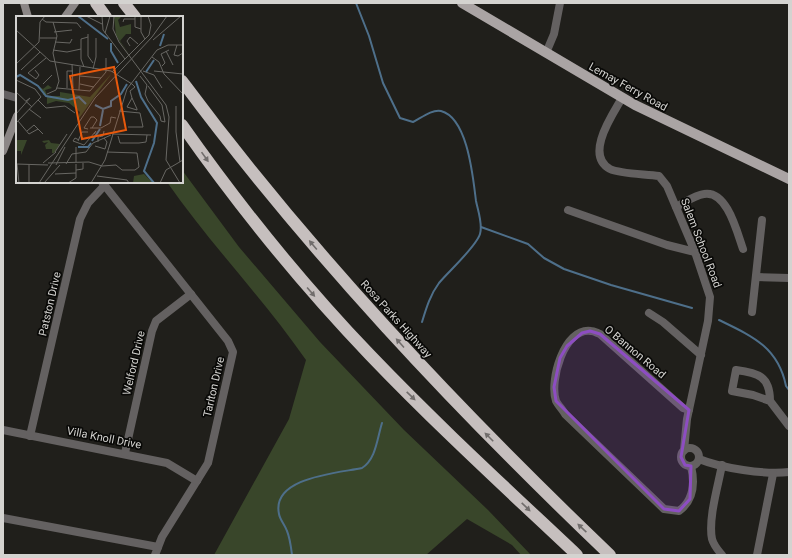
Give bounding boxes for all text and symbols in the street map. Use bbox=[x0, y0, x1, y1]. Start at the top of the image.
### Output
inset map bbox=[16, 16, 183, 183]
street label: Lemay Ferry Road bbox=[586, 60, 670, 114]
one-way arrow bbox=[200, 152, 208, 162]
street label: Salem School Road bbox=[678, 196, 724, 290]
one-way arrow bbox=[309, 240, 318, 251]
street label: Patston Drive bbox=[36, 271, 64, 337]
street label: Rosa Parks Highway bbox=[358, 277, 435, 361]
one-way arrow bbox=[307, 286, 316, 297]
street label: O Bannon Road bbox=[602, 323, 668, 381]
street label: Welford Drive bbox=[120, 329, 148, 396]
one-way arrow bbox=[395, 338, 404, 348]
street label: Tarlton Drive bbox=[201, 355, 227, 418]
one-way arrow bbox=[406, 391, 416, 401]
street label: Villa Knoll Drive bbox=[66, 424, 143, 452]
one-way arrow bbox=[484, 432, 494, 442]
one-way arrow bbox=[521, 502, 531, 511]
one-way arrow bbox=[577, 523, 587, 533]

